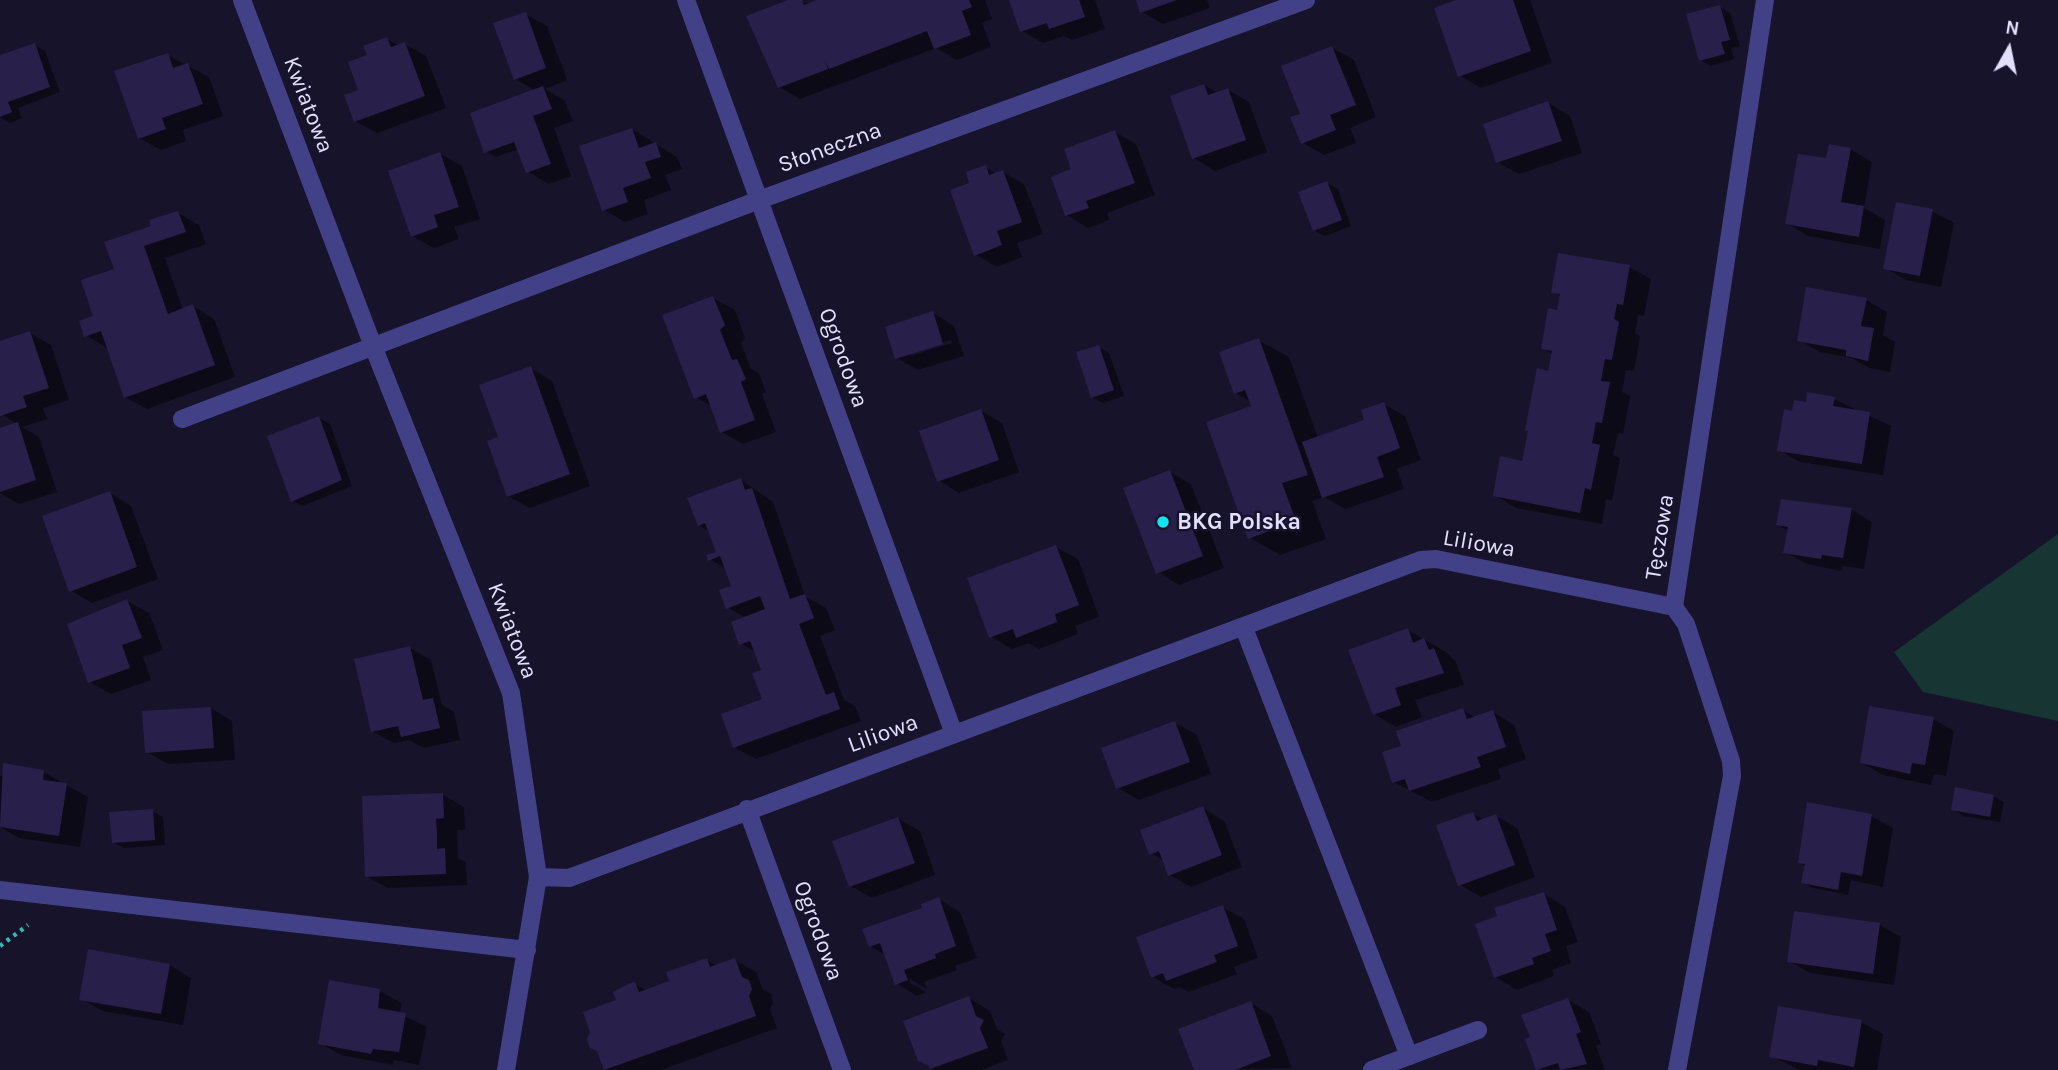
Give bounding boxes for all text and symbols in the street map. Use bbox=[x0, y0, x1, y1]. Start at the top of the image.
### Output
north arrow bbox=[1974, 14, 2044, 84]
text: N bbox=[2004, 16, 2021, 40]
street label: Kwiatowa bbox=[277, 53, 339, 157]
street label: Słoneczna bbox=[775, 117, 885, 179]
street label: Ogrodowa bbox=[812, 304, 874, 412]
street label: Tęczowa bbox=[1640, 492, 1680, 582]
place label: BKG Polska bbox=[1177, 508, 1301, 536]
marker: BKG Polska bbox=[1155, 514, 1171, 530]
street label: Liliowa bbox=[1441, 524, 1517, 564]
street label: Kwiatowa bbox=[481, 579, 543, 683]
street label: Liliowa bbox=[844, 709, 922, 759]
street label: Ogrodowa bbox=[787, 877, 849, 985]

